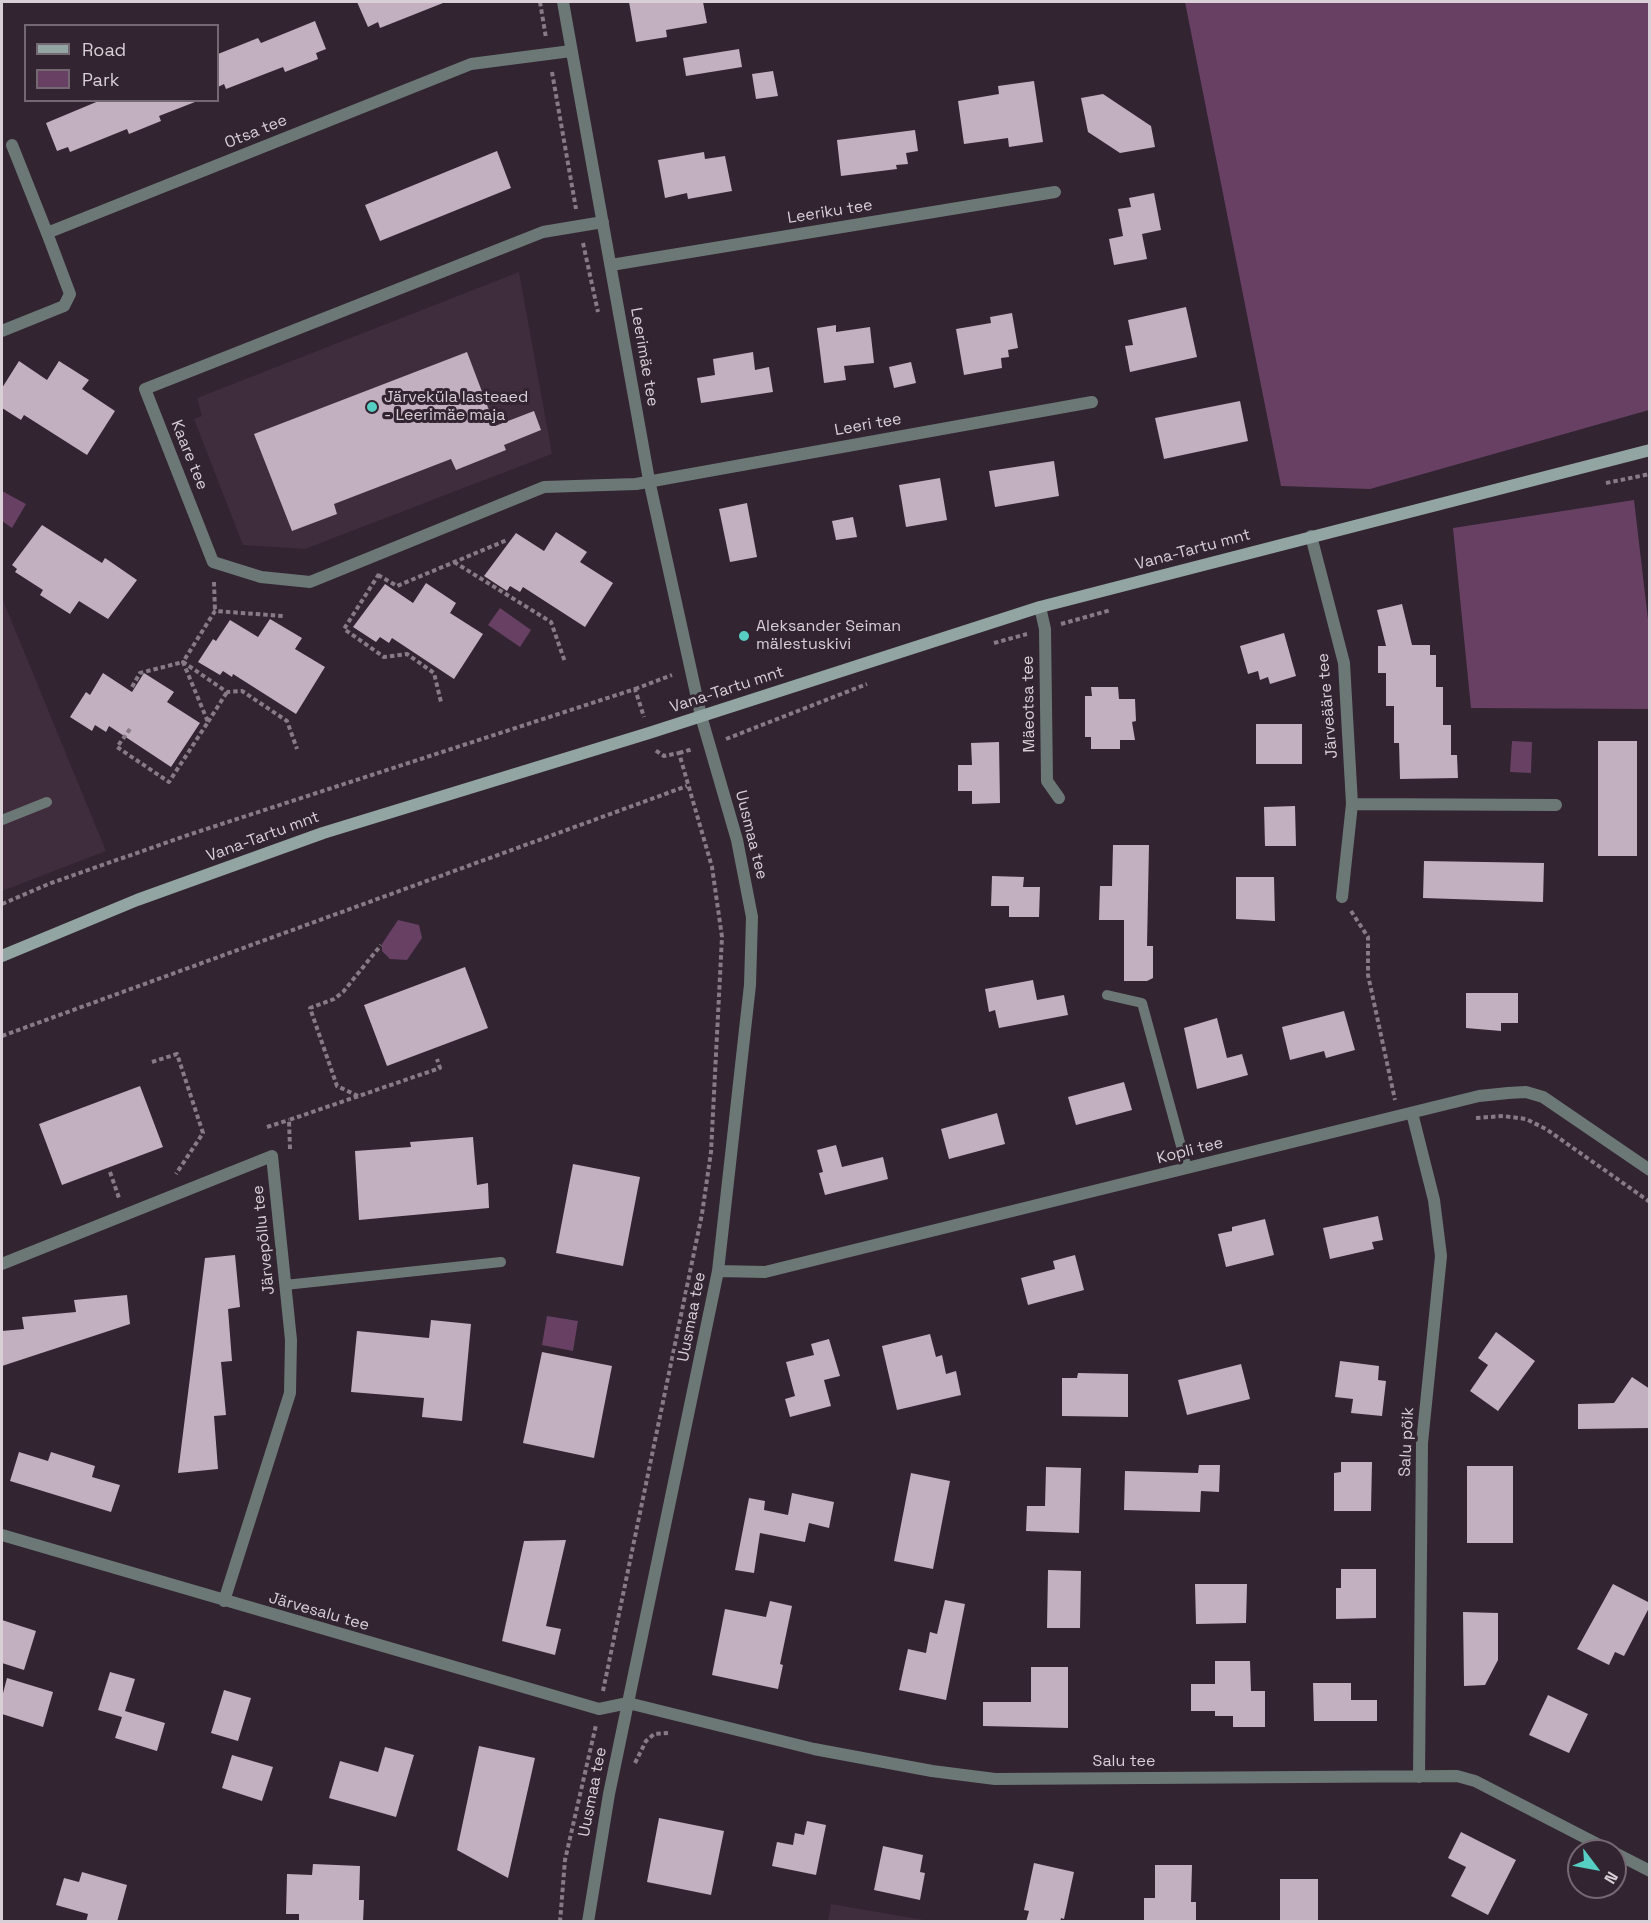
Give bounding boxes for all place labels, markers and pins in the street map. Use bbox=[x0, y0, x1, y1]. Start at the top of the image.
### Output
place label: Järveküla lasteaed - Leerimäe maja bbox=[384, 388, 528, 426]
marker: Järveküla lasteaed - Leerimäe maja bbox=[365, 400, 379, 414]
place label: Aleksander Seiman mälestuskivi bbox=[756, 617, 901, 655]
marker: Aleksander Seiman mälestuskivi bbox=[737, 629, 751, 643]

